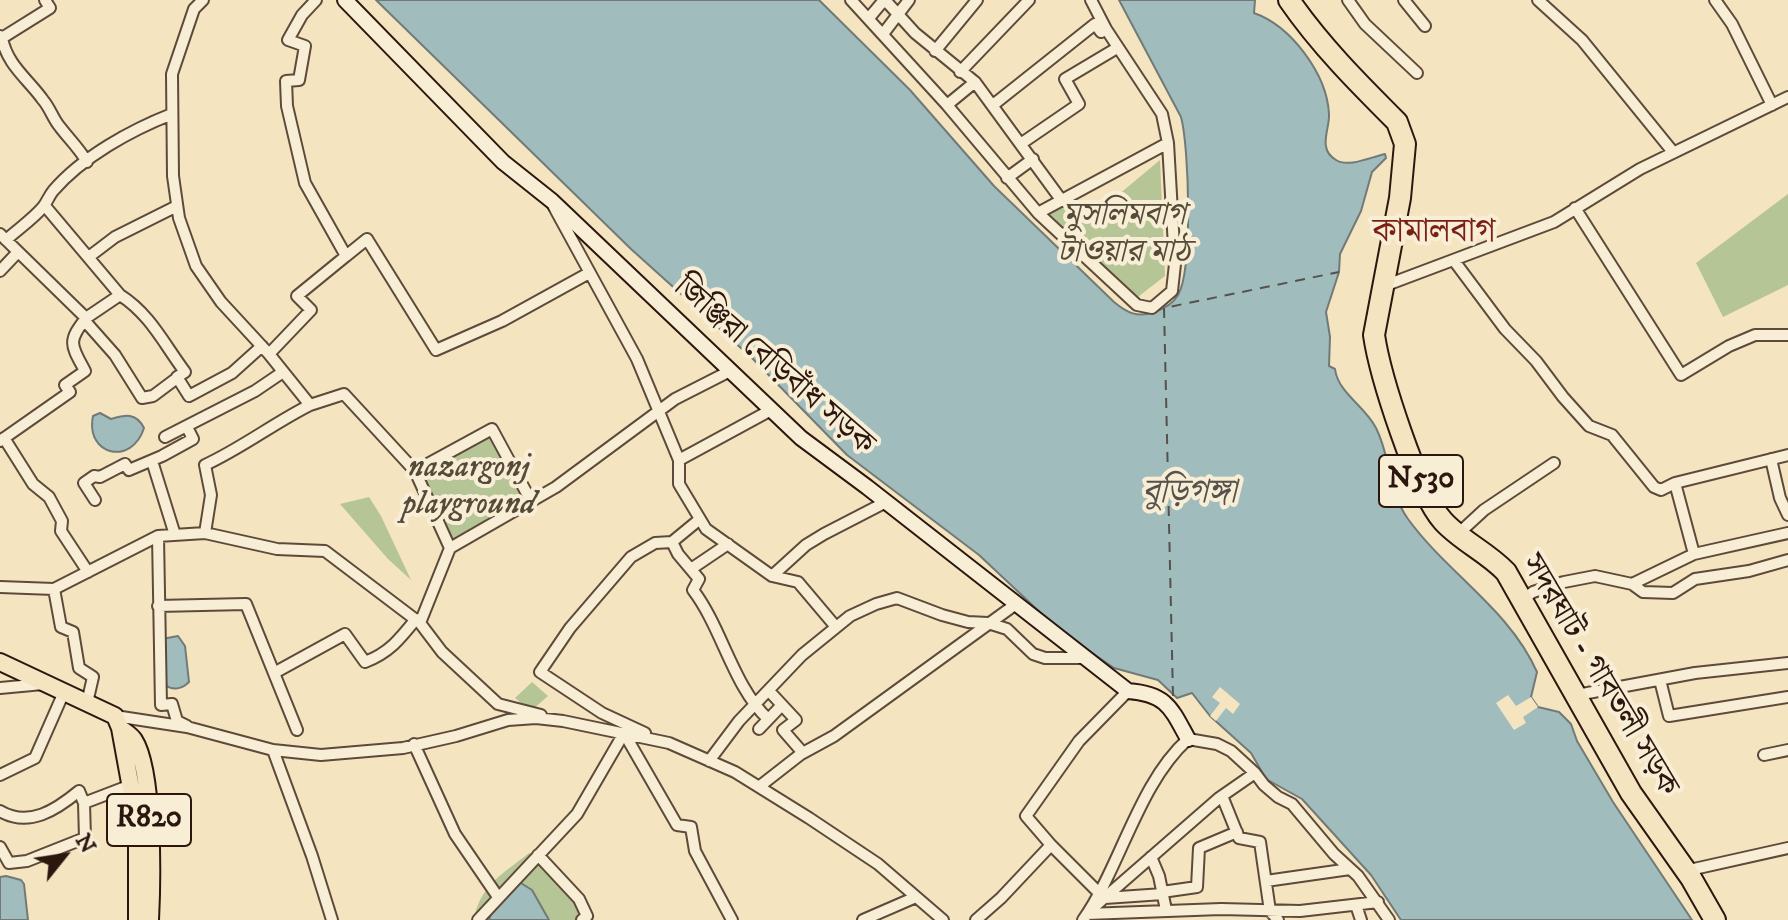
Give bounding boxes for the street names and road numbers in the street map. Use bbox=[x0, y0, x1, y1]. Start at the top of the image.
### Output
street label: জিঞ্জিরা বেড়িবাঁধ সড়ক bbox=[665, 269, 881, 465]
road number: N530 bbox=[1379, 455, 1463, 507]
street label: সদরঘাট - গাবতলী সড়ক bbox=[1511, 548, 1685, 804]
road number: R820 bbox=[107, 794, 191, 846]

